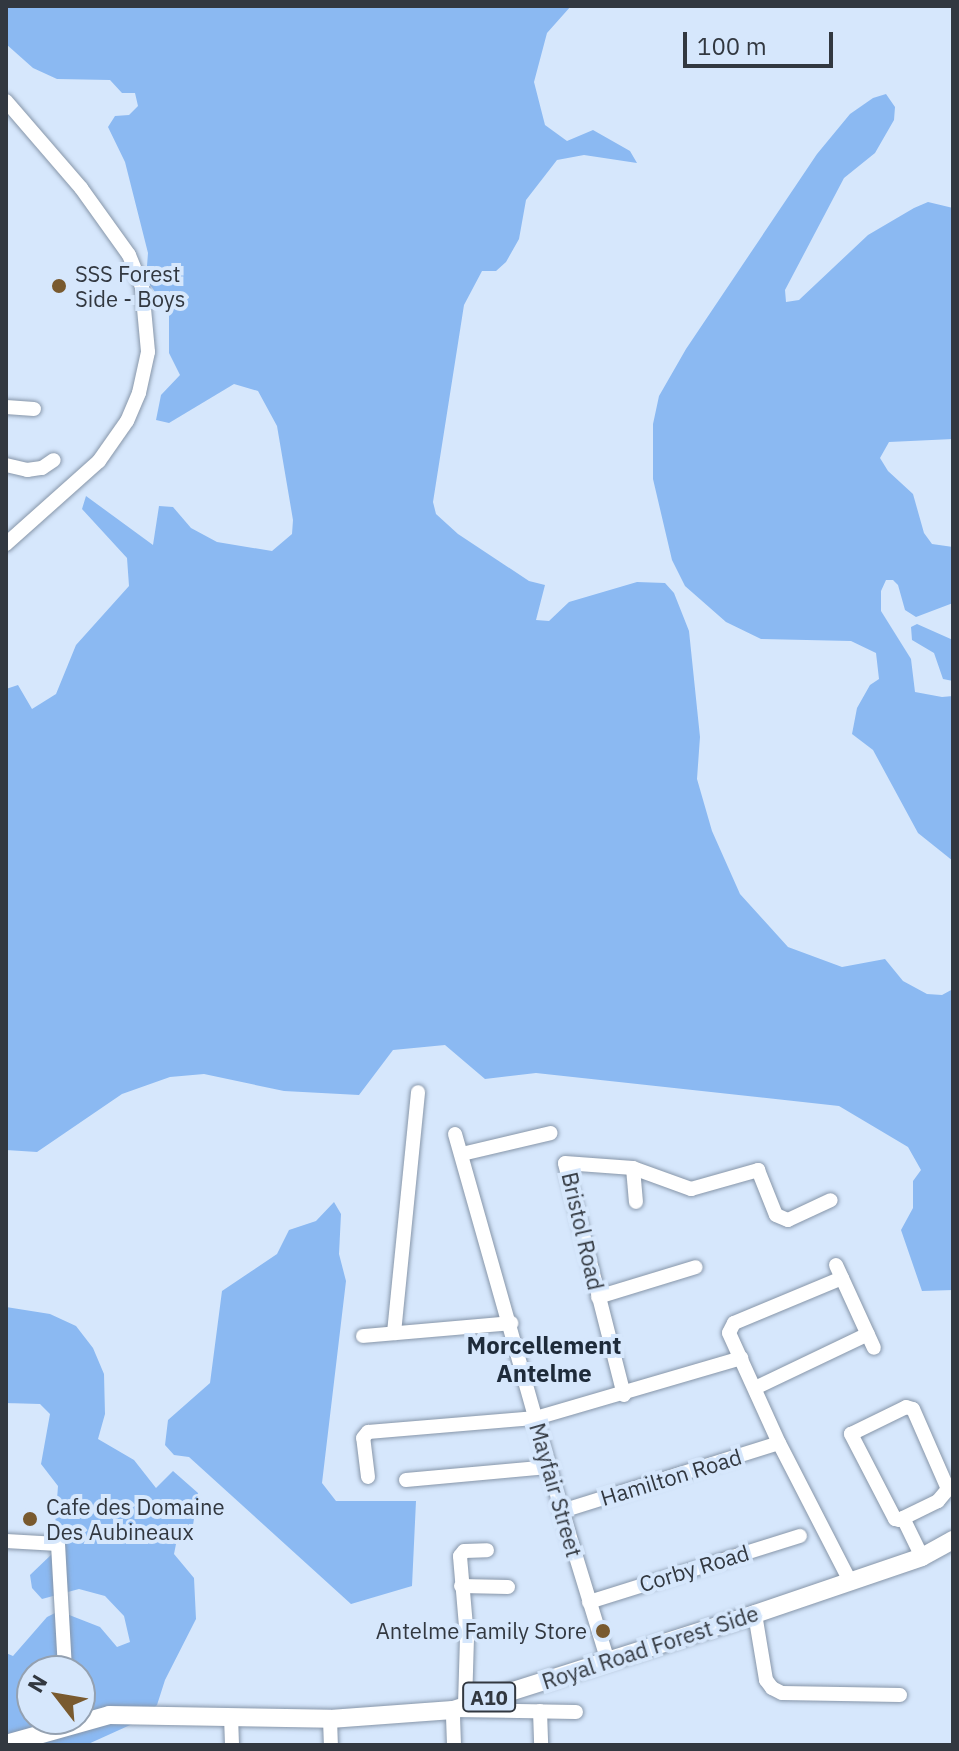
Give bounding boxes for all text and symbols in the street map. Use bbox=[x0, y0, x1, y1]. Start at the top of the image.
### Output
scale bar bbox=[687, 16, 837, 66]
text: 100 m bbox=[697, 30, 767, 62]
place label: SSS Forest Side - Boys bbox=[75, 260, 185, 312]
marker: SSS Forest Side - Boys bbox=[50, 277, 68, 295]
street label: Bristol Road bbox=[557, 1169, 609, 1293]
district label: Morcellement Antelme bbox=[467, 1332, 621, 1388]
street label: Mayfair Street bbox=[524, 1420, 588, 1560]
street label: Hamilton Road bbox=[597, 1443, 745, 1511]
place label: Cafe des Domaine Des Aubineaux bbox=[46, 1493, 225, 1544]
marker: Cafe des Domaine Des Aubineaux bbox=[21, 1510, 39, 1528]
street label: Corby Road bbox=[636, 1539, 752, 1597]
street label: Royal Road Forest Side bbox=[538, 1600, 762, 1694]
place label: Antelme Family Store bbox=[376, 1618, 587, 1644]
marker: Antelme Family Store bbox=[594, 1622, 612, 1640]
north arrow bbox=[16, 1655, 96, 1735]
text: N bbox=[20, 1669, 53, 1698]
road number: A10 bbox=[461, 1681, 517, 1713]

